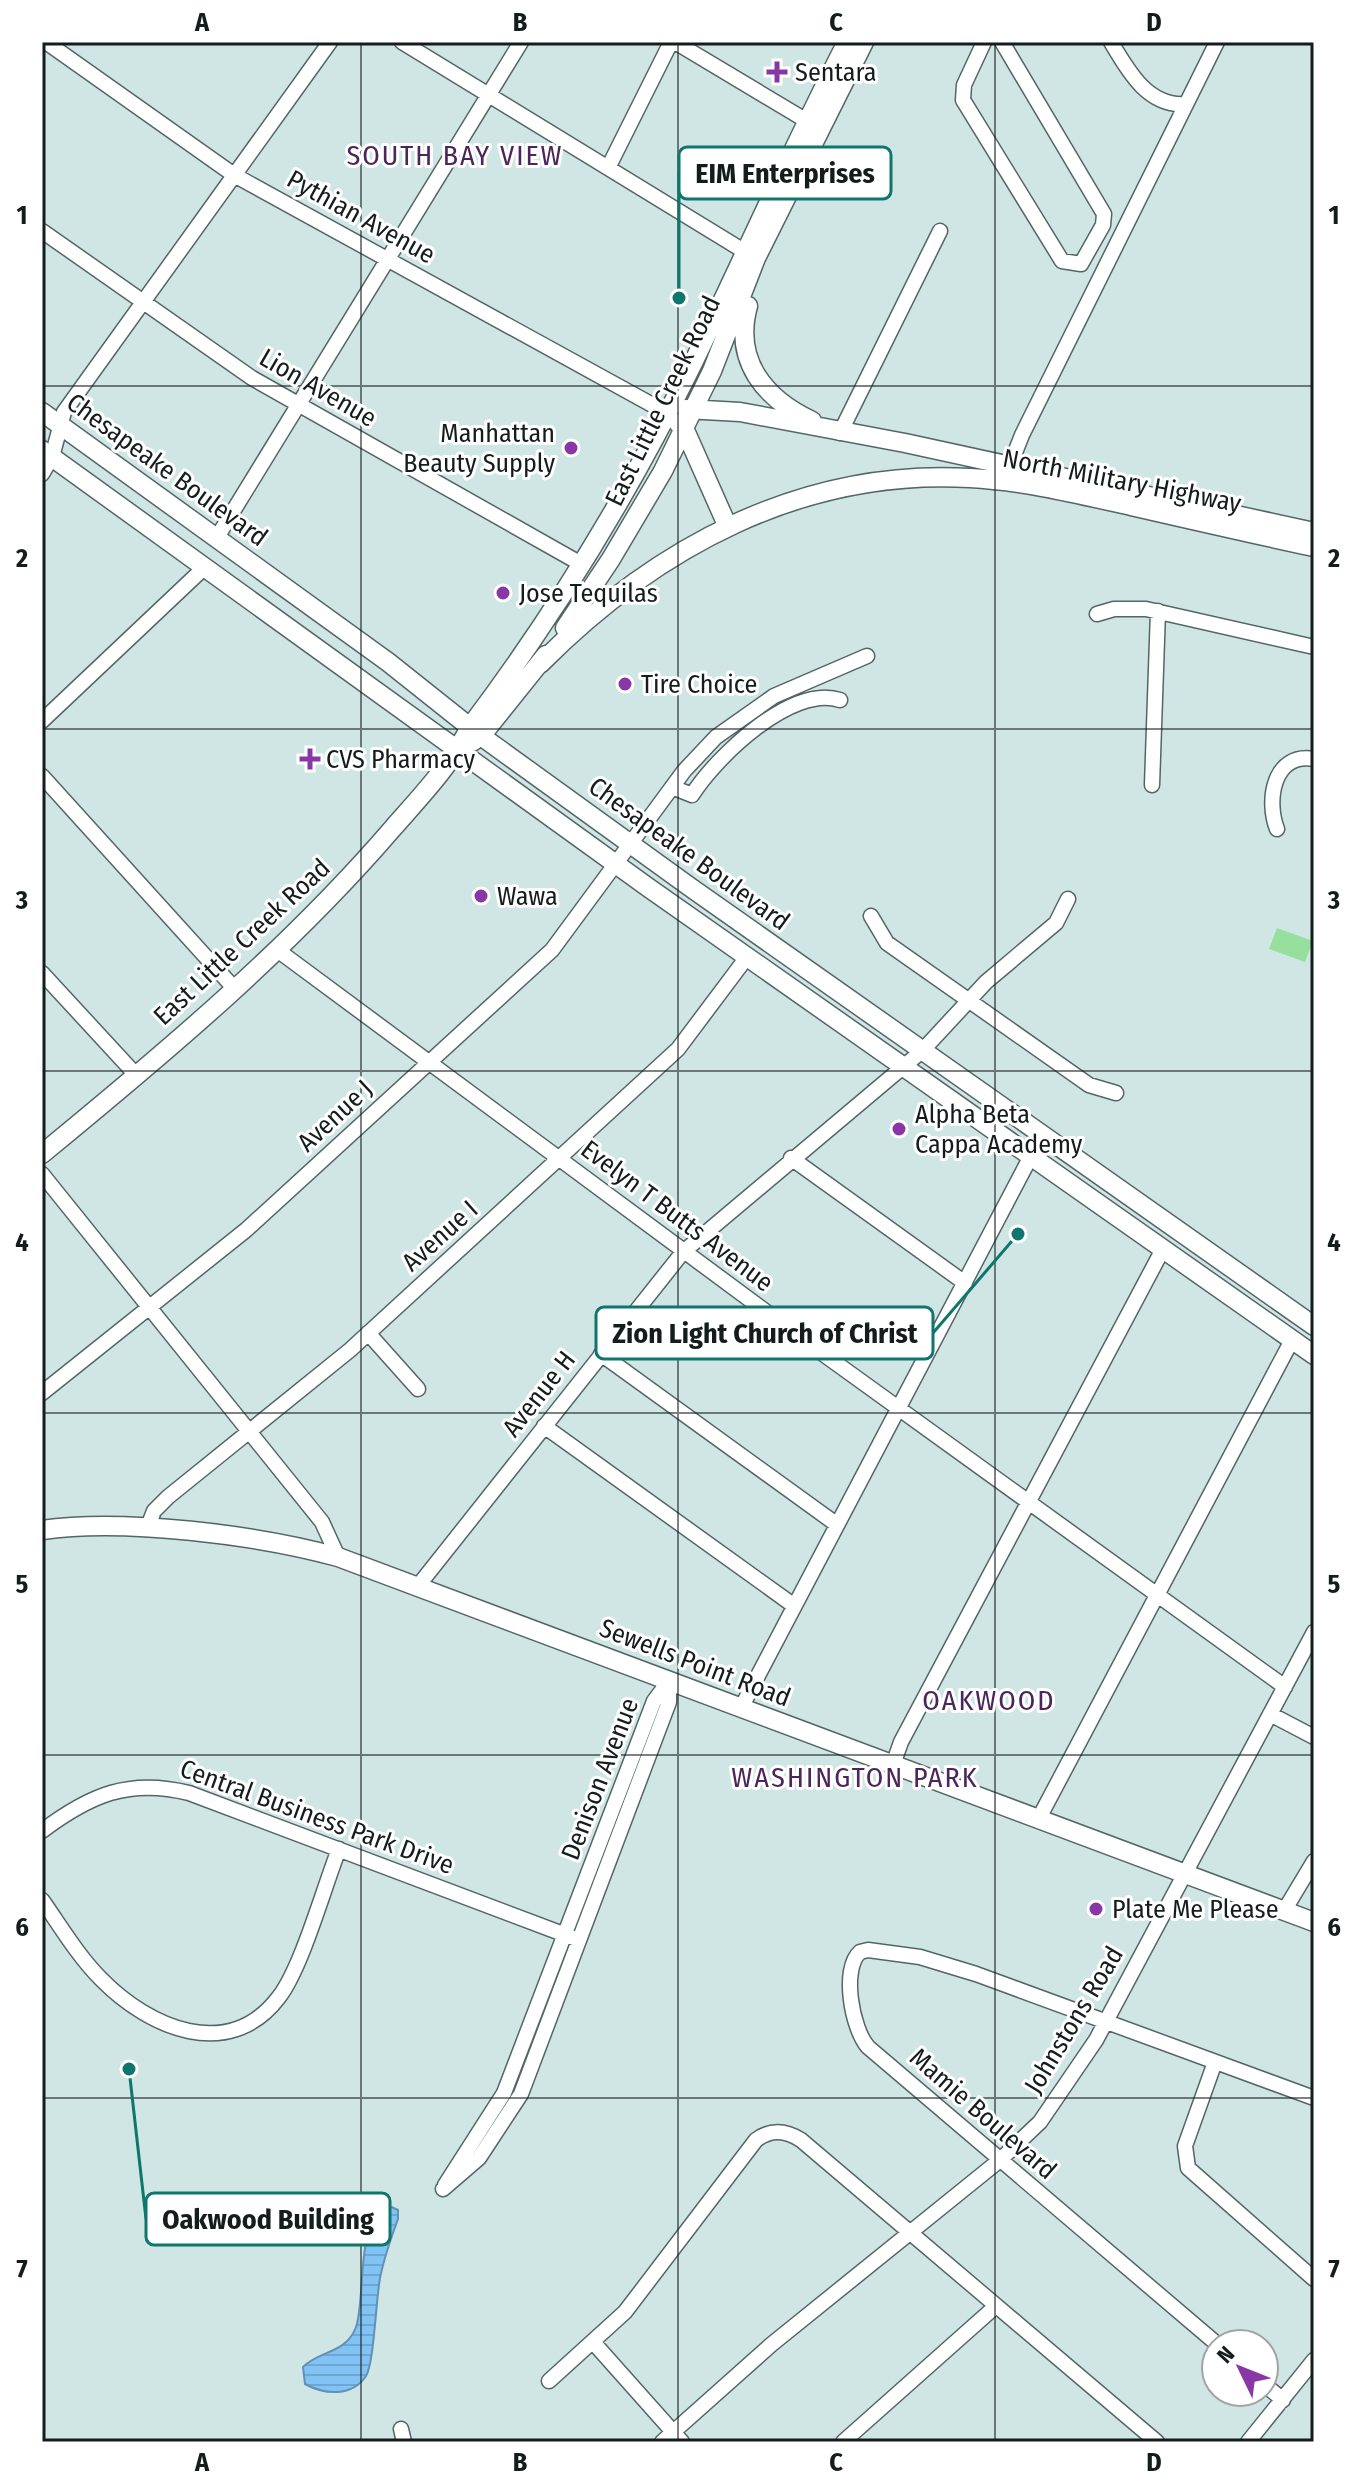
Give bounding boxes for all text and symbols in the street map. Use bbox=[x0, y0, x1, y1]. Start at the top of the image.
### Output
text: A bbox=[194, 7, 210, 38]
text: B bbox=[513, 7, 528, 38]
text: C bbox=[829, 7, 843, 38]
text: D bbox=[1146, 7, 1162, 38]
place label: Sentara bbox=[795, 57, 877, 88]
marker: Sentara bbox=[766, 61, 788, 83]
district label: SOUTH BAY VIEW bbox=[346, 139, 564, 172]
callout: EIM Enterprises bbox=[679, 147, 891, 199]
text: EIM Enterprises bbox=[695, 157, 875, 190]
street label: Pythian Avenue bbox=[282, 164, 440, 270]
text: 1 bbox=[17, 200, 28, 231]
text: 1 bbox=[1329, 200, 1340, 231]
street label: East Little Creek Road bbox=[599, 291, 727, 511]
street label: Lion Avenue bbox=[254, 342, 382, 434]
street label: Chesapeake Boulevard bbox=[61, 387, 273, 553]
place label: Manhattan Beauty Supply bbox=[403, 418, 555, 479]
marker: Manhattan Beauty Supply bbox=[562, 439, 580, 457]
street label: North Military Highway bbox=[1000, 443, 1244, 519]
text: 2 bbox=[15, 543, 28, 574]
text: 2 bbox=[1327, 543, 1340, 574]
place label: Jose Tequilas bbox=[519, 578, 658, 609]
marker: Jose Tequilas bbox=[494, 584, 512, 602]
place label: Tire Choice bbox=[641, 669, 757, 700]
marker: Tire Choice bbox=[616, 675, 634, 693]
place label: CVS Pharmacy bbox=[326, 744, 476, 775]
marker: CVS Pharmacy bbox=[301, 750, 319, 768]
street label: Chesapeake Boulevard bbox=[583, 771, 795, 937]
street label: East Little Creek Road bbox=[147, 852, 337, 1032]
place label: Wawa bbox=[497, 881, 558, 912]
text: 3 bbox=[15, 885, 28, 916]
text: 3 bbox=[1327, 885, 1340, 916]
marker: Wawa bbox=[472, 887, 490, 905]
street label: Avenue J bbox=[291, 1074, 379, 1158]
place label: Alpha Beta Cappa Academy bbox=[915, 1099, 1083, 1160]
marker: Alpha Beta Cappa Academy bbox=[890, 1120, 908, 1138]
street label: Evelyn T Butts Avenue bbox=[575, 1134, 779, 1298]
street label: Avenue I bbox=[396, 1194, 484, 1278]
text: 4 bbox=[15, 1227, 29, 1258]
text: 4 bbox=[1327, 1227, 1341, 1258]
callout: Zion Light Church of Christ bbox=[596, 1307, 933, 1359]
text: Zion Light Church of Christ bbox=[612, 1317, 919, 1350]
street label: Avenue H bbox=[496, 1345, 582, 1443]
text: 5 bbox=[16, 1569, 29, 1600]
text: 5 bbox=[1328, 1569, 1341, 1600]
street label: Sewells Point Road bbox=[595, 1612, 795, 1714]
district label: OAKWOOD bbox=[922, 1684, 1056, 1717]
street label: Denison Avenue bbox=[555, 1694, 645, 1864]
street label: Central Business Park Drive bbox=[176, 1753, 458, 1881]
district label: WASHINGTON PARK bbox=[731, 1761, 979, 1794]
place label: Plate Me Please bbox=[1112, 1894, 1279, 1925]
marker: Plate Me Please bbox=[1087, 1900, 1105, 1918]
text: 6 bbox=[15, 1912, 29, 1943]
text: 6 bbox=[1327, 1912, 1341, 1943]
street label: Johnstons Road bbox=[1018, 1941, 1130, 2099]
street label: Mamie Boulevard bbox=[903, 2042, 1063, 2186]
callout: Oakwood Building bbox=[146, 2193, 390, 2245]
text: Oakwood Building bbox=[162, 2203, 374, 2236]
text: 7 bbox=[16, 2254, 28, 2285]
text: 7 bbox=[1328, 2254, 1340, 2285]
north arrow bbox=[1200, 2328, 1280, 2408]
text: N bbox=[1211, 2341, 1240, 2369]
text: A bbox=[194, 2447, 210, 2478]
text: B bbox=[513, 2447, 528, 2478]
text: C bbox=[829, 2447, 843, 2478]
text: D bbox=[1146, 2447, 1162, 2478]

